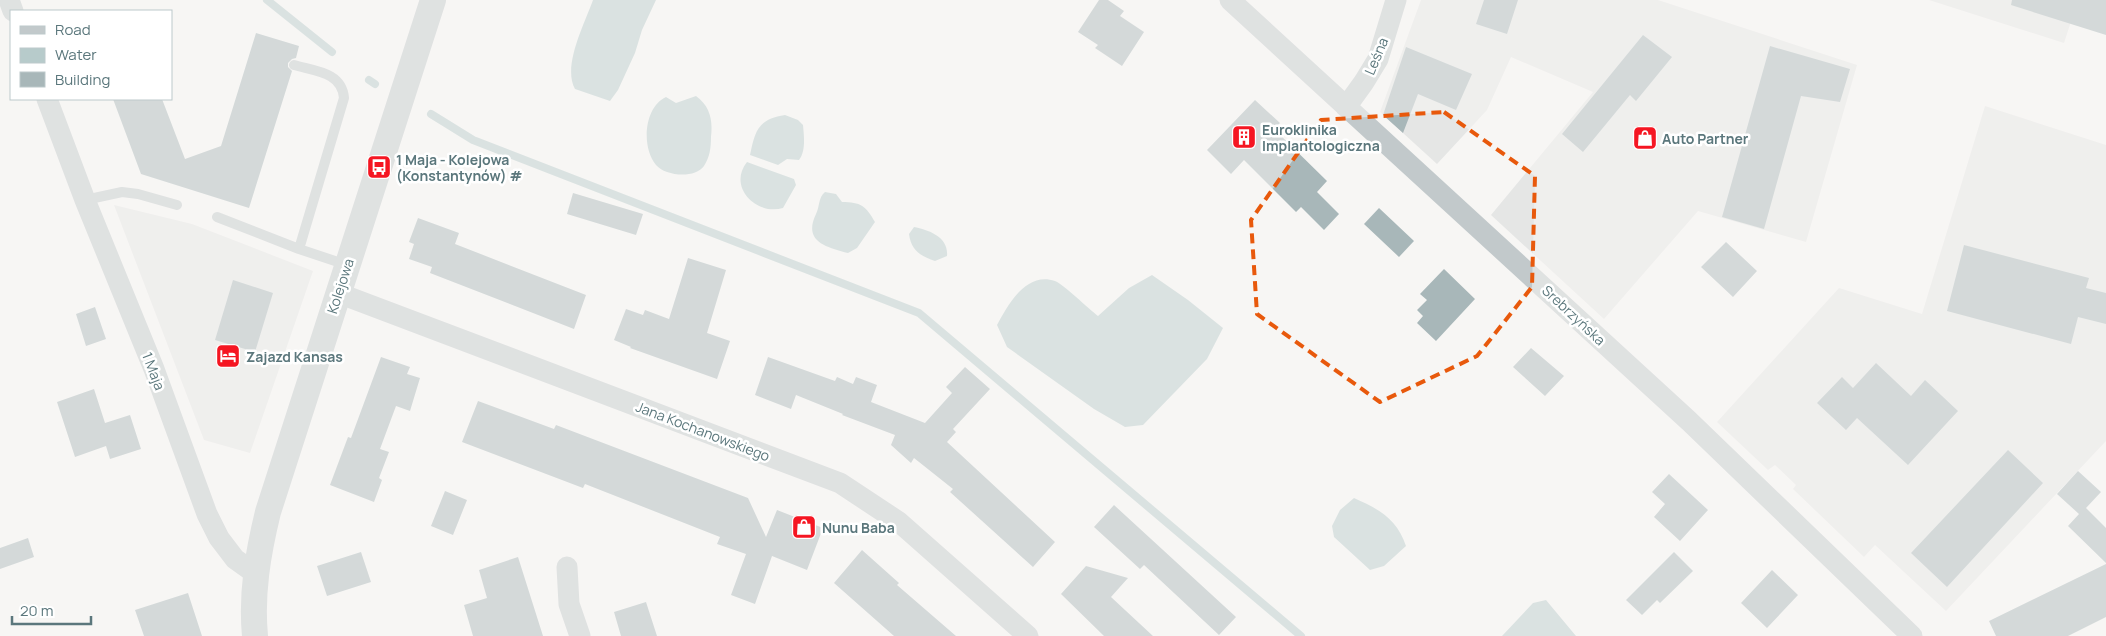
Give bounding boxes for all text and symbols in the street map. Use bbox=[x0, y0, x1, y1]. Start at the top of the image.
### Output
legend bbox=[10, 10, 172, 100]
text: Road bbox=[55, 19, 91, 40]
street label: Leśna bbox=[1360, 34, 1392, 78]
text: Water bbox=[55, 44, 97, 65]
text: Building bbox=[55, 69, 110, 90]
place label: Euroklinika Implantologiczna bbox=[1262, 120, 1380, 155]
building icon: Euroklinika Implantologiczna bbox=[1231, 124, 1257, 150]
shop icon: Auto Partner bbox=[1632, 125, 1658, 151]
place label: Auto Partner bbox=[1662, 129, 1749, 148]
place label: 1 Maja - Kolejowa (Konstantynów) # bbox=[396, 150, 523, 185]
bus stop icon: 1 Maja - Kolejowa (Konstantynów) # bbox=[366, 154, 392, 180]
street label: Kolejowa bbox=[322, 256, 358, 316]
street label: Srebrzyńska bbox=[1538, 281, 1610, 349]
hotel icon: Zajazd Kansas bbox=[215, 343, 241, 369]
place label: Zajazd Kansas bbox=[246, 347, 343, 366]
street label: 1 Maja bbox=[138, 349, 170, 393]
street label: Jana Kochanowskiego bbox=[633, 397, 773, 465]
shop icon: Nunu Baba bbox=[791, 514, 817, 540]
place label: Nunu Baba bbox=[822, 518, 895, 537]
scale bar bbox=[12, 594, 91, 626]
text: 20 m bbox=[20, 600, 53, 621]

